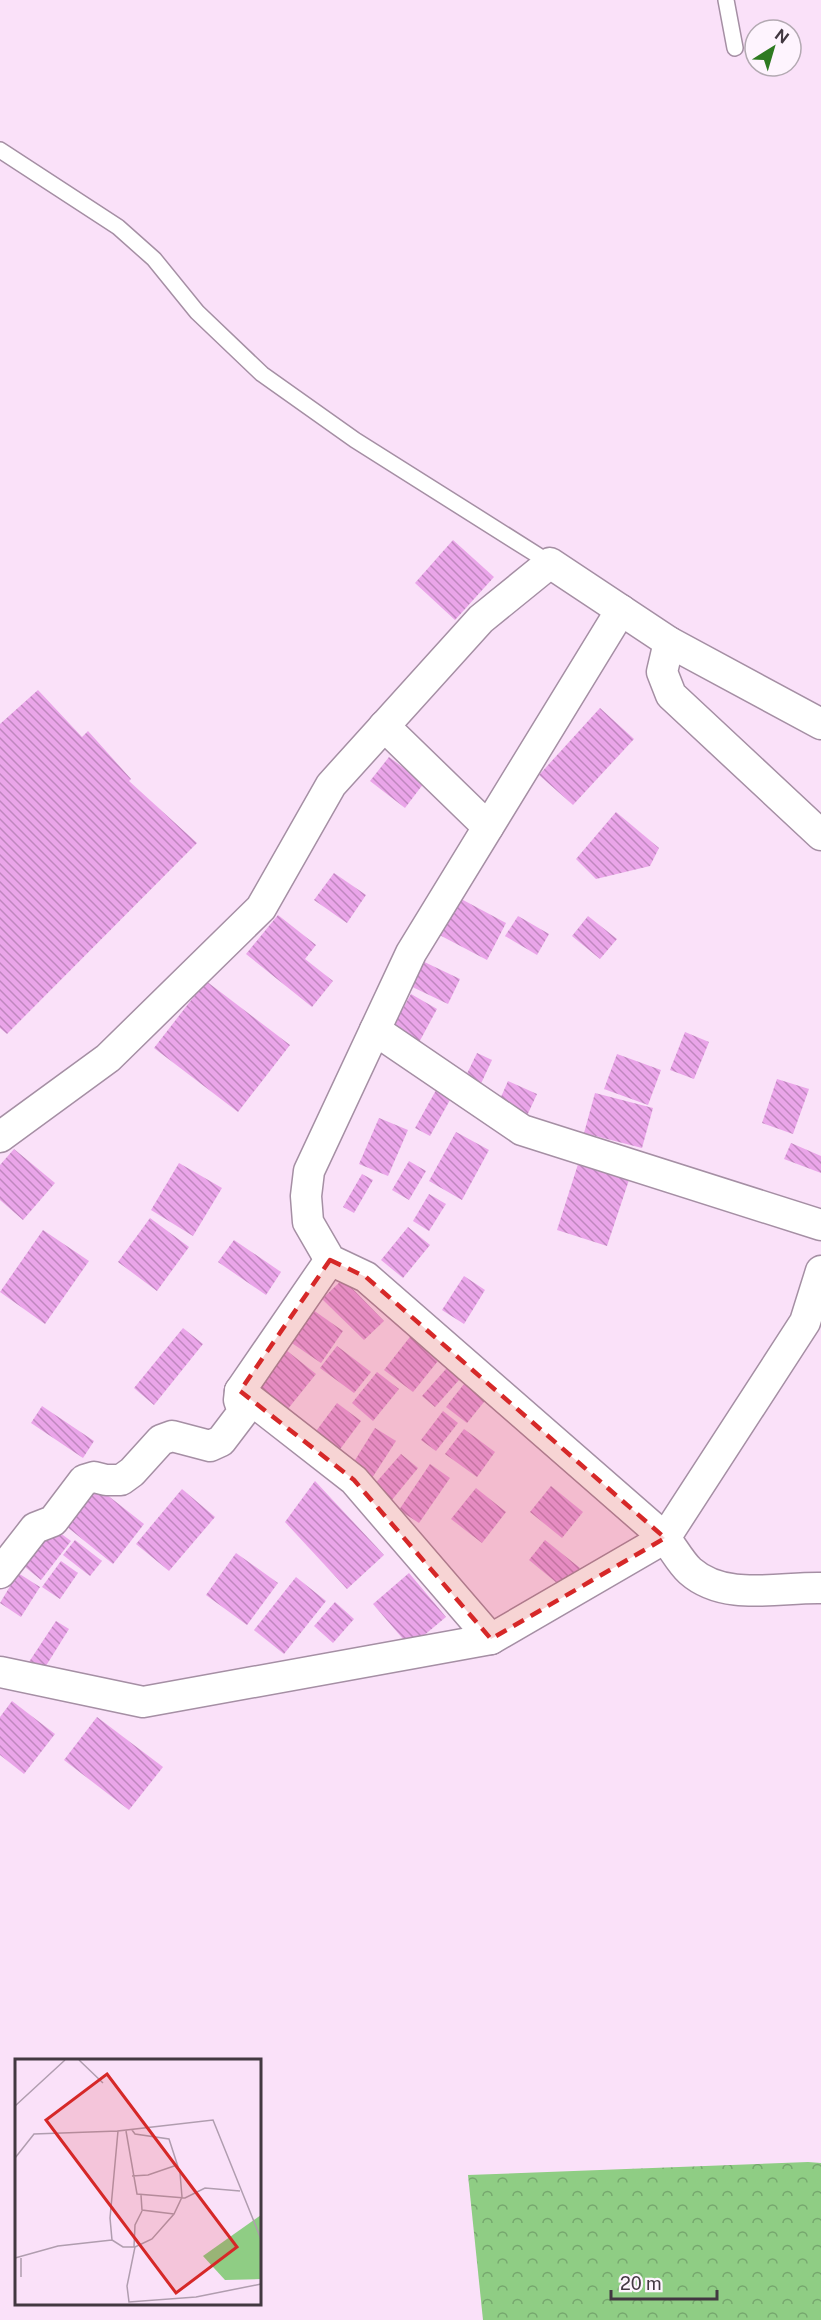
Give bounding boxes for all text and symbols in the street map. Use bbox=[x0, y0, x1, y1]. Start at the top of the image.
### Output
north arrow bbox=[743, 18, 803, 78]
text: N bbox=[771, 25, 792, 48]
inset map bbox=[15, 2059, 261, 2305]
scale bar bbox=[611, 2263, 718, 2301]
text: 20 m bbox=[620, 2273, 662, 2294]

